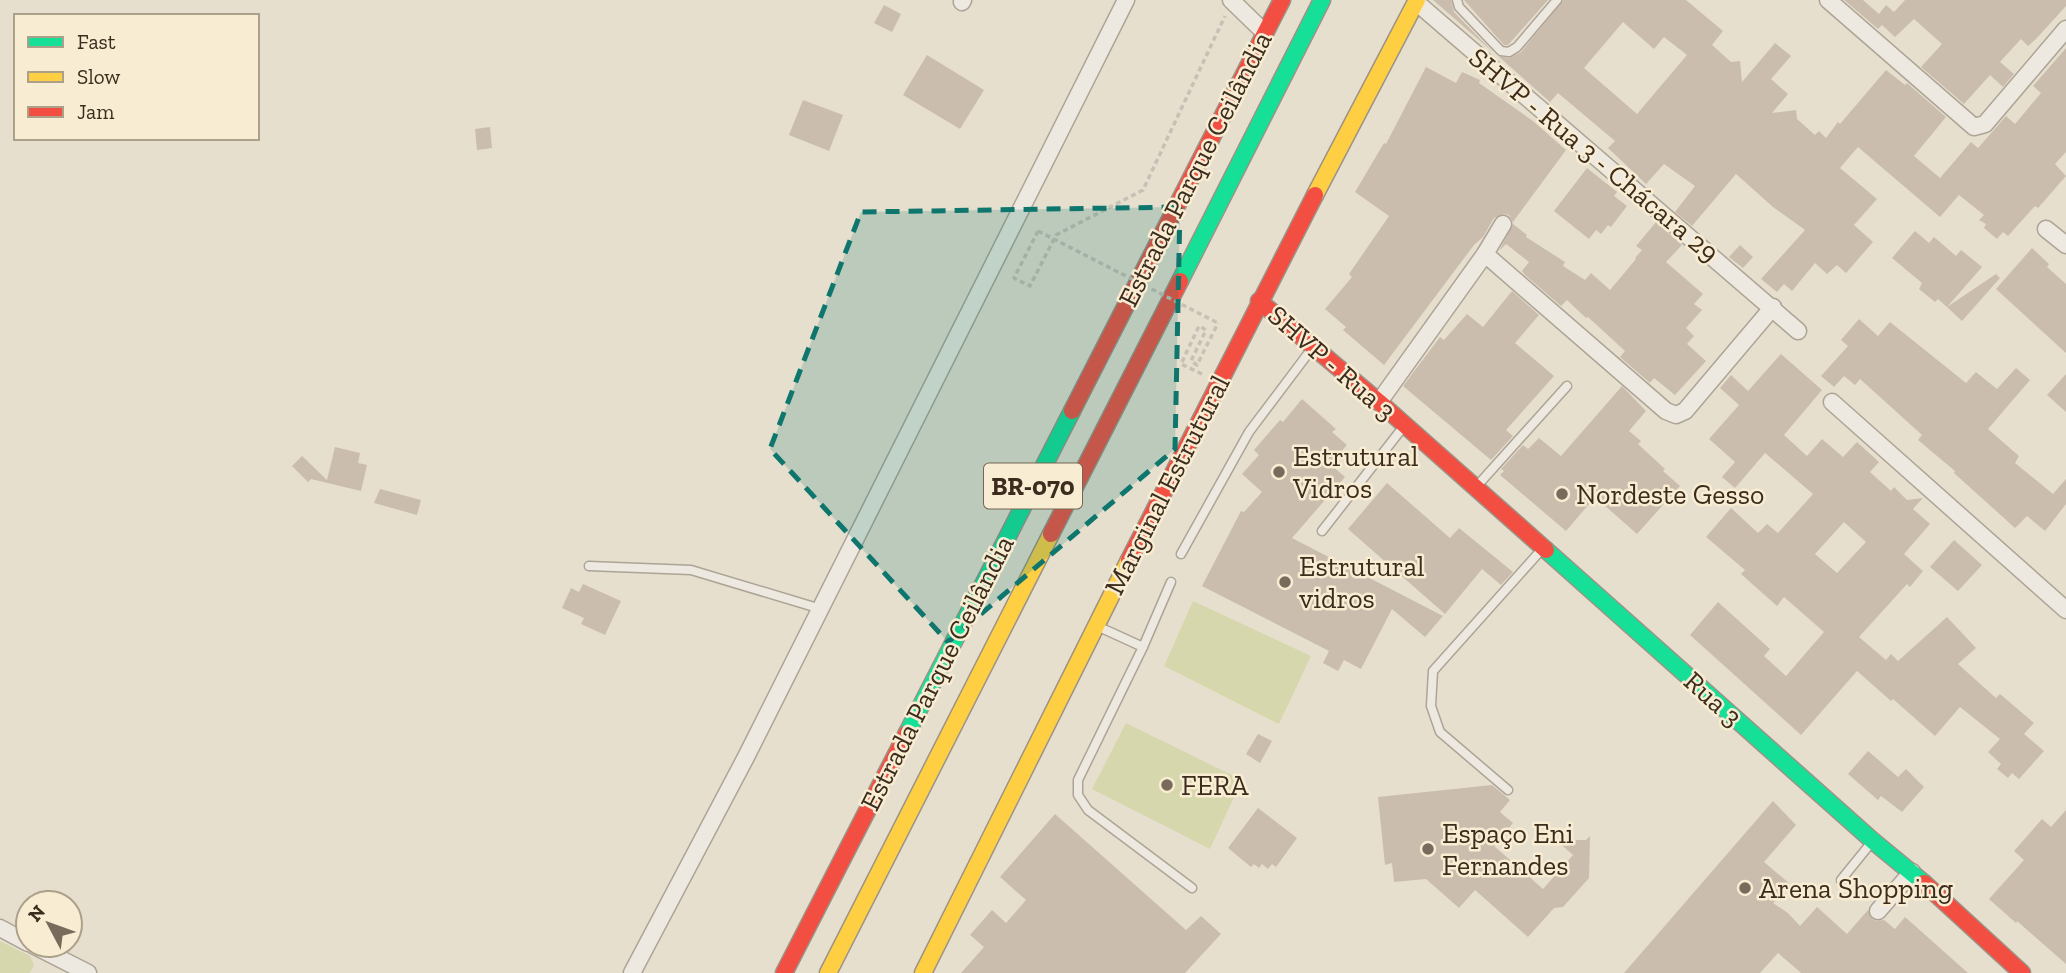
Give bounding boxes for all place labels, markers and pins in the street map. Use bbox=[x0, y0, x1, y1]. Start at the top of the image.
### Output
place label: Estrutural Vidros bbox=[1292, 440, 1418, 505]
marker: Estrutural Vidros bbox=[1271, 464, 1287, 480]
place label: Nordeste Gesso bbox=[1576, 478, 1764, 511]
marker: Nordeste Gesso bbox=[1554, 486, 1570, 502]
place label: Estrutural vidros bbox=[1299, 550, 1424, 615]
marker: Estrutural vidros bbox=[1277, 574, 1293, 590]
place label: FERA bbox=[1181, 769, 1249, 802]
marker: FERA bbox=[1159, 777, 1175, 793]
place label: Espaço Eni Fernandes bbox=[1442, 817, 1574, 882]
marker: Espaço Eni Fernandes bbox=[1420, 841, 1436, 857]
place label: Arena Shopping bbox=[1759, 872, 1953, 905]
marker: Arena Shopping bbox=[1737, 880, 1753, 896]

